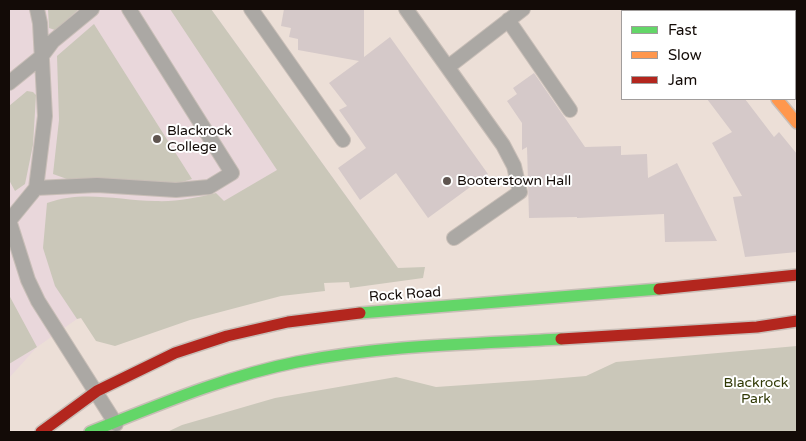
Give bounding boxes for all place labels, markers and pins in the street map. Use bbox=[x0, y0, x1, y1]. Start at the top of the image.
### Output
place label: Blackrock College bbox=[167, 123, 232, 156]
marker: Blackrock College bbox=[151, 133, 163, 145]
place label: Booterstown Hall bbox=[457, 173, 571, 189]
marker: Booterstown Hall bbox=[441, 175, 453, 187]

